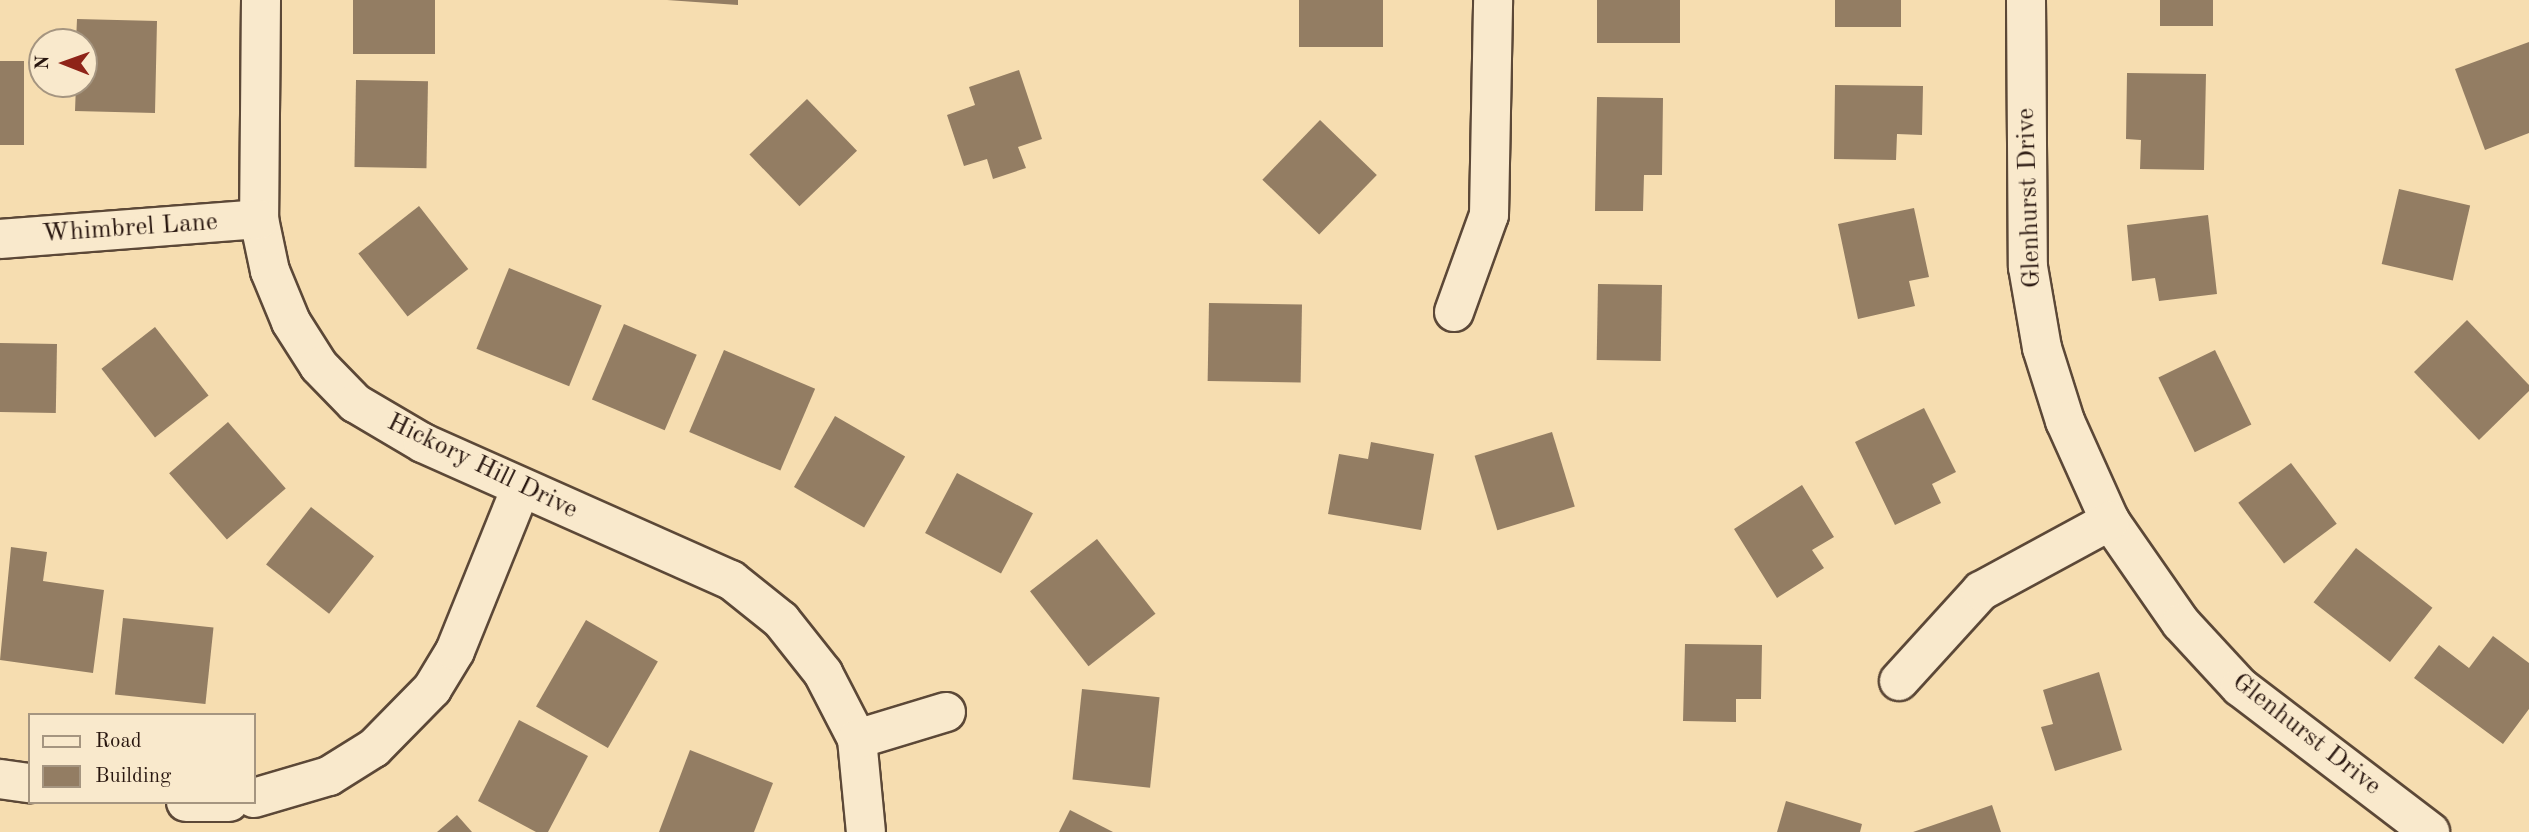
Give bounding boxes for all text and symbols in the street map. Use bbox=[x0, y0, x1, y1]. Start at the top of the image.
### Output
north arrow bbox=[28, 28, 98, 98]
text: N bbox=[34, 55, 53, 70]
street label: Glenhurst Drive bbox=[2011, 107, 2049, 289]
street label: Whimbrel Lane bbox=[41, 207, 219, 251]
street label: Hickory Hill Drive bbox=[382, 407, 582, 527]
street label: Glenhurst Drive bbox=[2225, 667, 2387, 803]
legend bbox=[28, 713, 256, 804]
text: Road bbox=[95, 731, 142, 752]
text: Building bbox=[95, 766, 171, 787]

